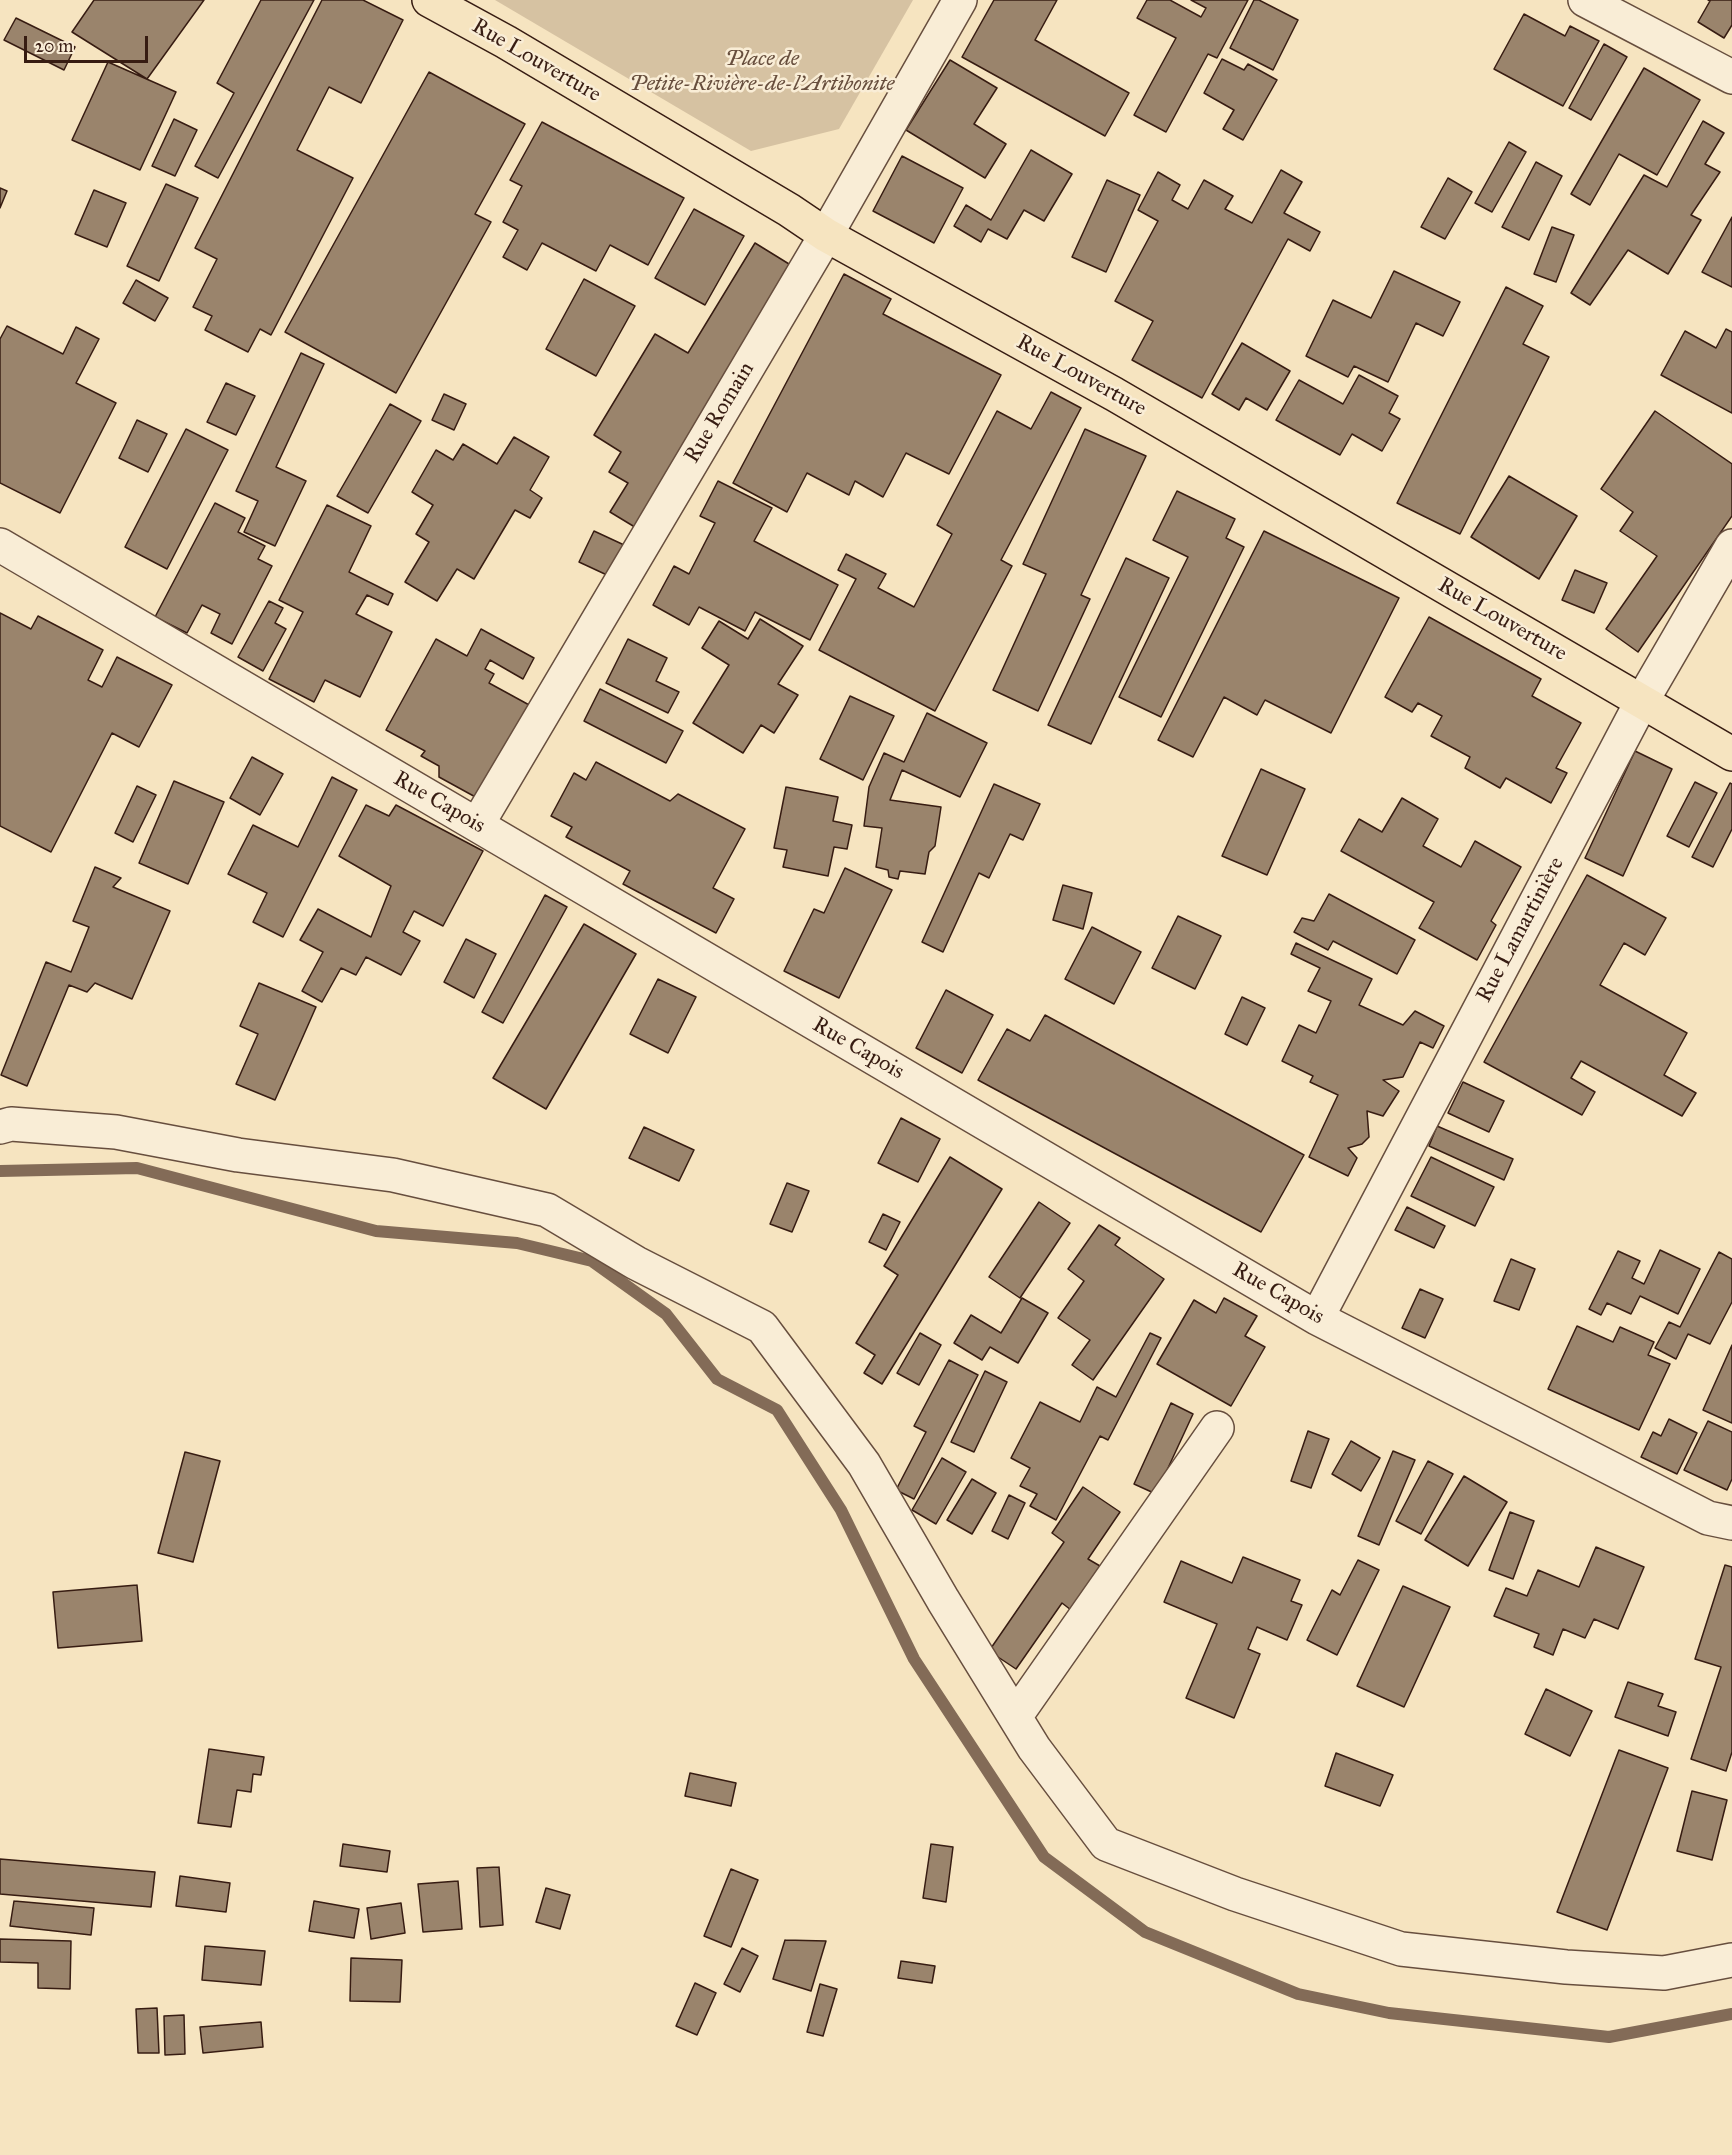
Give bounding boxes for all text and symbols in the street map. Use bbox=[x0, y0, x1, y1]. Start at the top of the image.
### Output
street label: Rue Louverture bbox=[467, 13, 605, 109]
scale bar bbox=[27, 24, 152, 62]
text: 20 m bbox=[35, 35, 73, 57]
park label: Place de Petite-Rivière-de-l'Artibonite bbox=[629, 47, 895, 98]
street label: Rue Louverture bbox=[1011, 329, 1151, 423]
street label: Rue Romain bbox=[680, 358, 760, 468]
street label: Rue Louverture bbox=[1433, 572, 1571, 668]
street label: Rue Capois bbox=[388, 766, 490, 840]
street label: Rue Lamartinière bbox=[1472, 853, 1570, 1007]
street label: Rue Capois bbox=[807, 1012, 909, 1086]
street label: Rue Capois bbox=[1227, 1257, 1329, 1331]

